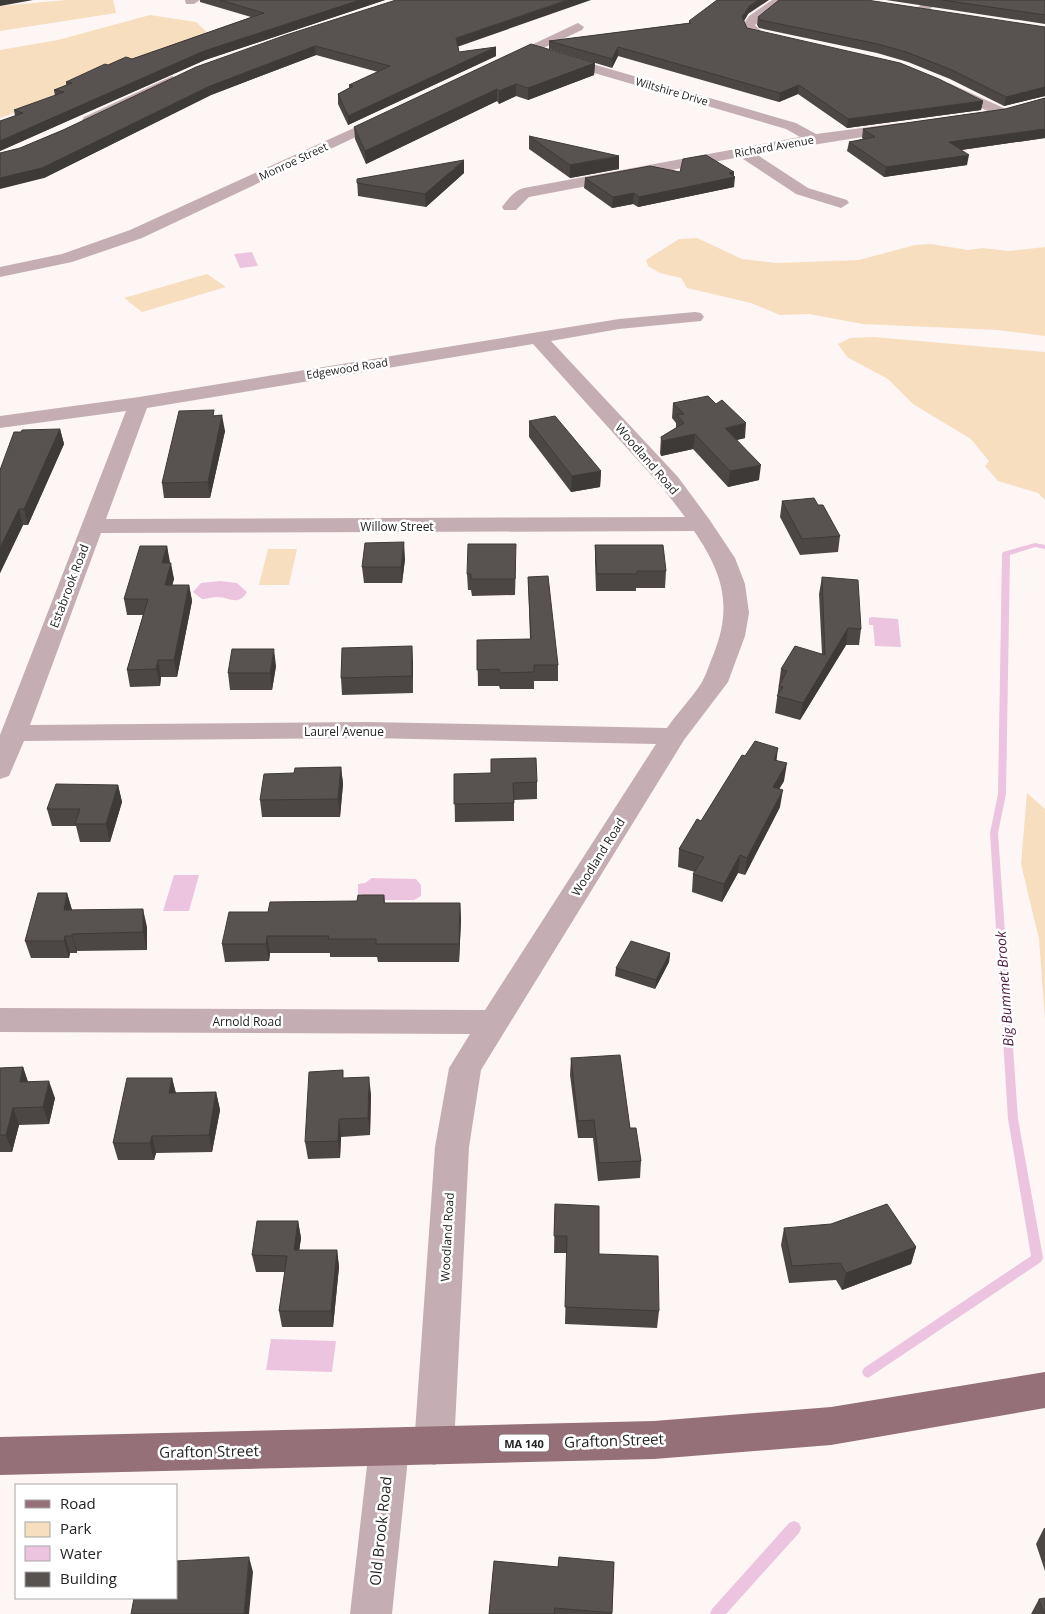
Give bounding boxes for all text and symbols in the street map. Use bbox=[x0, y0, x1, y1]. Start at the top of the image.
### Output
street label: Wiltshire Drive bbox=[634, 73, 710, 109]
street label: Richard Avenue bbox=[733, 132, 815, 160]
street label: Monroe Street bbox=[256, 139, 330, 183]
street label: Edgewood Road bbox=[305, 354, 389, 382]
street label: Woodland Road bbox=[611, 420, 683, 498]
street label: Willow Street bbox=[360, 518, 434, 535]
street label: Estabrook Road bbox=[45, 542, 93, 630]
street label: Laurel Avenue bbox=[304, 723, 384, 740]
street label: Woodland Road bbox=[567, 815, 629, 899]
water label: Big Bummet Brook bbox=[990, 930, 1018, 1047]
street label: Arnold Road bbox=[212, 1013, 282, 1030]
street label: Woodland Road bbox=[436, 1192, 458, 1282]
street label: Grafton Street bbox=[564, 1428, 664, 1452]
road number: MA 140 bbox=[499, 1435, 549, 1452]
street label: Grafton Street bbox=[159, 1440, 259, 1462]
street label: Old Brook Road bbox=[364, 1475, 396, 1587]
legend bbox=[15, 1484, 178, 1599]
text: Road bbox=[60, 1493, 96, 1513]
text: Park bbox=[60, 1518, 91, 1538]
text: Water bbox=[60, 1543, 102, 1563]
text: Building bbox=[60, 1568, 117, 1588]

